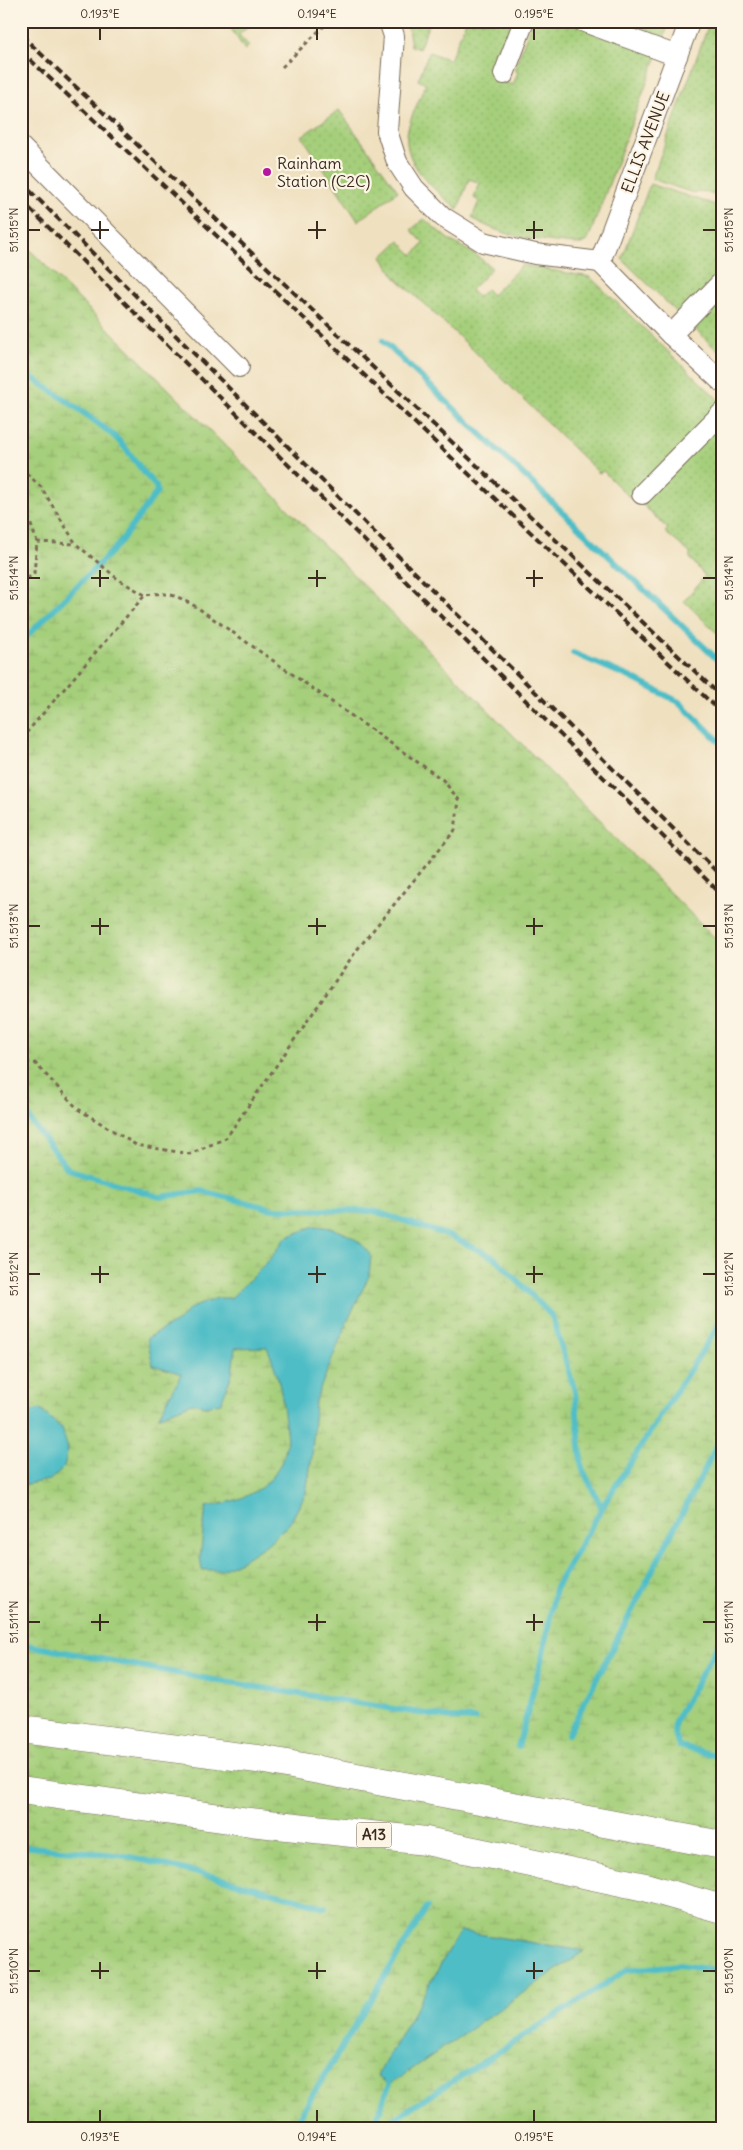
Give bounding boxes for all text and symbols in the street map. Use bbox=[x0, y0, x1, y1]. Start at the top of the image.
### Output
text: 0.193°E bbox=[80, 6, 120, 21]
text: 0.194°E bbox=[297, 6, 337, 21]
text: 0.195°E bbox=[514, 6, 554, 21]
street label: ELLIS AVENUE bbox=[616, 88, 674, 196]
place label: Rainham Station (C2C) bbox=[277, 153, 371, 191]
marker: Rainham Station (C2C) bbox=[261, 166, 273, 178]
text: 51.515°N bbox=[6, 207, 21, 253]
text: 51.515°N bbox=[721, 207, 736, 253]
text: 51.514°N bbox=[6, 555, 21, 601]
text: 51.514°N bbox=[721, 555, 736, 601]
text: 51.513°N bbox=[6, 904, 21, 948]
text: 51.513°N bbox=[721, 904, 736, 948]
text: 51.512°N bbox=[6, 1252, 21, 1296]
text: 51.512°N bbox=[721, 1252, 736, 1296]
text: 51.511°N bbox=[6, 1601, 21, 1643]
text: 51.511°N bbox=[721, 1601, 736, 1643]
road number: A13 bbox=[356, 1822, 392, 1848]
text: 51.510°N bbox=[6, 1948, 21, 1994]
text: 51.510°N bbox=[721, 1948, 736, 1994]
text: 0.193°E bbox=[80, 2129, 120, 2144]
text: 0.194°E bbox=[297, 2129, 337, 2144]
text: 0.195°E bbox=[514, 2129, 554, 2144]

